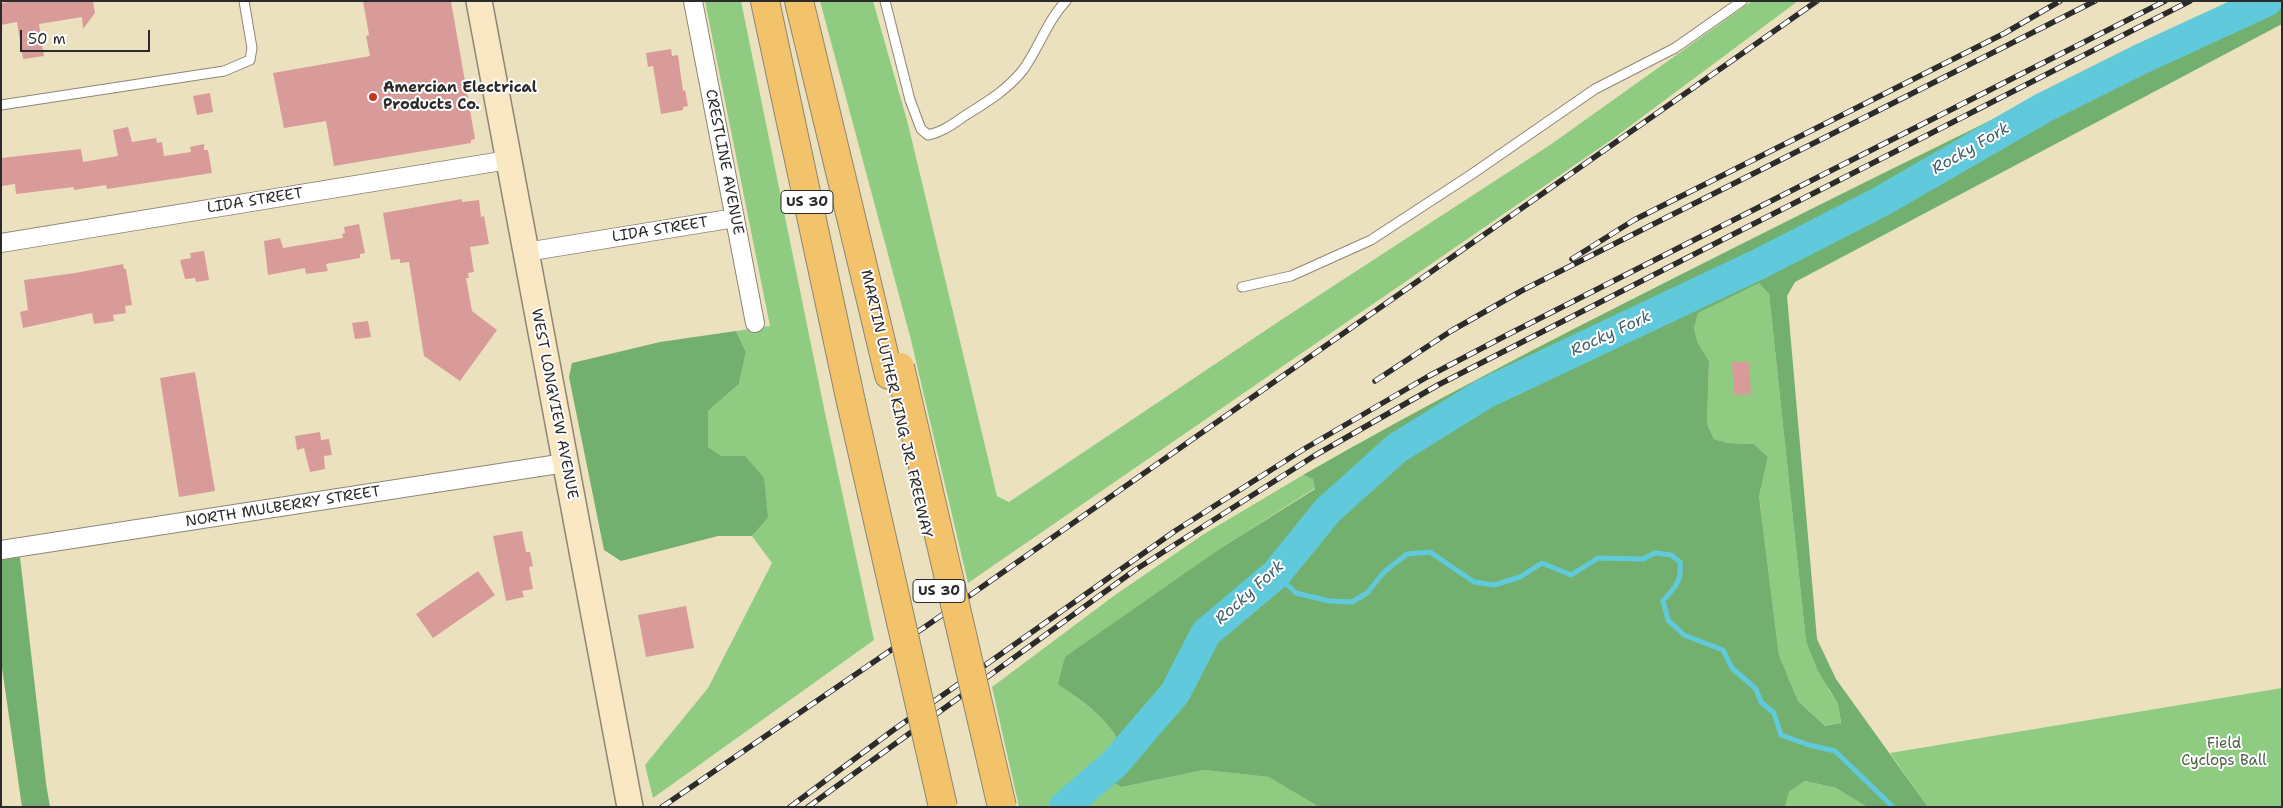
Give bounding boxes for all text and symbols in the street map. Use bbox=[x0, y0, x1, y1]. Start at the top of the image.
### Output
scale bar bbox=[22, 20, 152, 52]
text: 50 m bbox=[28, 29, 66, 49]
place label: Amercian Electrical Products Co. bbox=[383, 79, 537, 114]
street label: CRESTLINE AVENUE bbox=[701, 88, 747, 236]
marker: Amercian Electrical Products Co. bbox=[367, 91, 379, 103]
water label: Rocky Fork bbox=[1929, 119, 2013, 179]
street label: LIDA STREET bbox=[206, 185, 304, 217]
road number: US 30 bbox=[781, 190, 833, 213]
street label: LIDA STREET bbox=[611, 214, 709, 246]
street label: MARTIN LUTHER KING JR. FREEWAY bbox=[856, 268, 936, 540]
street label: WEST LONGVIEW AVENUE bbox=[527, 307, 581, 501]
water label: Rocky Fork bbox=[1568, 307, 1654, 361]
street label: NORTH MULBERRY STREET bbox=[184, 483, 382, 531]
water label: Rocky Fork bbox=[1211, 557, 1289, 629]
road number: US 30 bbox=[913, 580, 965, 602]
park label: Field Cyclops Ball bbox=[2181, 735, 2267, 770]

